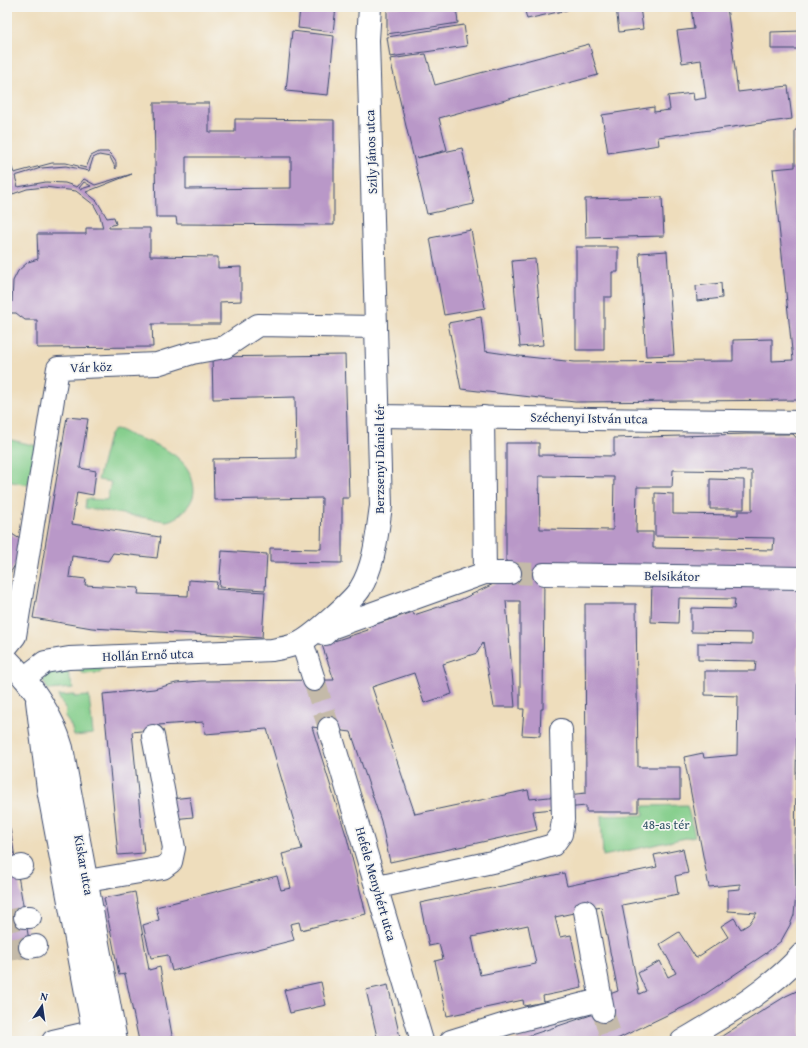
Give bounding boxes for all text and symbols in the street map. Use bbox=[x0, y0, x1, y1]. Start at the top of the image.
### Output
street label: Szily János utca bbox=[360, 109, 382, 195]
street label: Vár köz bbox=[70, 357, 113, 377]
street label: Berzsenyi Dániel tér bbox=[370, 404, 389, 514]
street label: Széchenyi István utca bbox=[530, 407, 649, 429]
street label: Belsikátor bbox=[644, 566, 700, 586]
street label: Hollán Ernő utca bbox=[102, 644, 195, 666]
park label: 48-as tér bbox=[642, 815, 690, 834]
street label: Hefele Menyhért utca bbox=[351, 825, 402, 944]
street label: Kiskar utca bbox=[69, 833, 99, 898]
north arrow bbox=[22, 986, 62, 1026]
text: N bbox=[39, 988, 50, 1005]

